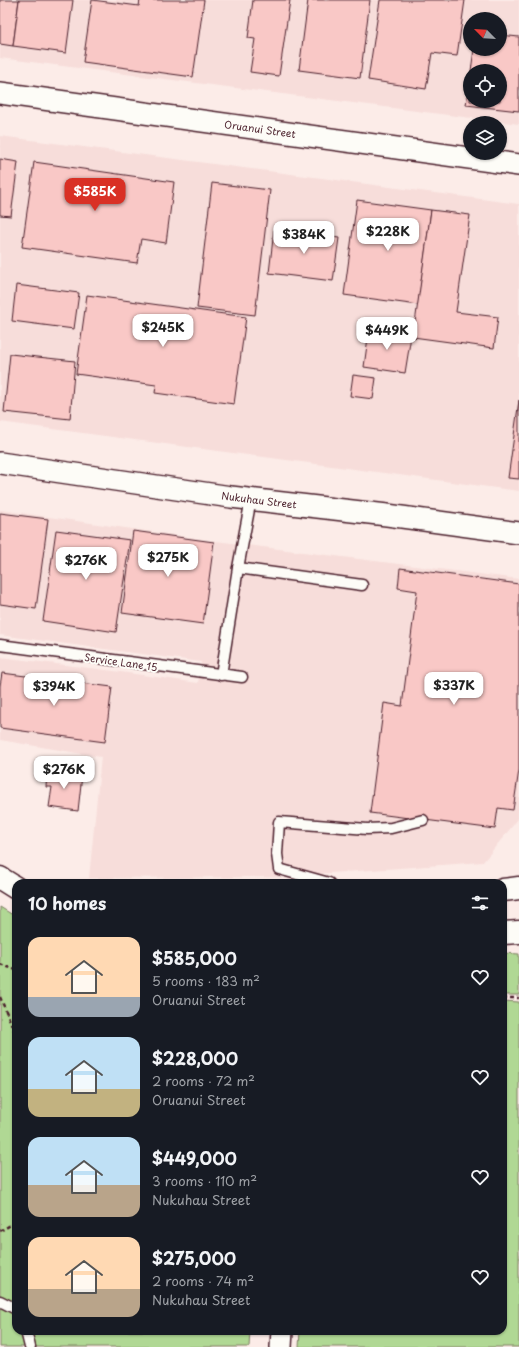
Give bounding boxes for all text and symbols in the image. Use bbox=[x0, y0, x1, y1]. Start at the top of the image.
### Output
north arrow bbox=[463, 12, 507, 56]
map controls bbox=[463, 12, 507, 160]
button: locate bbox=[463, 64, 507, 108]
street label: Oruanui Street bbox=[223, 116, 297, 141]
button: layers bbox=[463, 116, 507, 160]
pin: $585K bbox=[67, 178, 123, 212]
text: $585K bbox=[74, 181, 116, 200]
pin: $228K bbox=[360, 218, 416, 252]
pin: $384K bbox=[276, 221, 332, 255]
text: $228K bbox=[366, 221, 410, 240]
text: $384K bbox=[282, 224, 326, 243]
pin: $245K bbox=[135, 314, 191, 348]
text: $245K bbox=[141, 317, 185, 336]
pin: $449K bbox=[359, 317, 415, 351]
text: $449K bbox=[365, 320, 409, 339]
street label: Nukuhau Street bbox=[221, 487, 298, 512]
pin: $275K bbox=[140, 544, 196, 578]
pin: $276K bbox=[58, 547, 114, 581]
text: $275K bbox=[147, 547, 189, 566]
text: $276K bbox=[65, 550, 107, 569]
street label: Service Lane 15 bbox=[84, 649, 159, 674]
pin: $337K bbox=[426, 672, 482, 706]
pin: $394K bbox=[26, 673, 82, 707]
text: $337K bbox=[433, 675, 475, 694]
text: $394K bbox=[33, 676, 75, 695]
pin: $276K bbox=[36, 756, 92, 790]
text: $276K bbox=[43, 759, 85, 778]
text: 10 homes bbox=[28, 890, 106, 916]
icon: filters bbox=[469, 892, 491, 914]
text: $585,000 bbox=[152, 945, 237, 971]
icon: home bbox=[60, 953, 108, 1001]
icon: heart bbox=[469, 966, 491, 988]
text: 5 rooms · 183 m² bbox=[152, 971, 260, 990]
text: Oruanui Street bbox=[152, 990, 246, 1009]
text: $228,000 bbox=[152, 1045, 238, 1071]
icon: home bbox=[60, 1053, 108, 1101]
icon: heart bbox=[469, 1066, 491, 1088]
text: 2 rooms · 72 m² bbox=[152, 1071, 255, 1090]
text: Oruanui Street bbox=[152, 1090, 246, 1109]
text: $449,000 bbox=[152, 1145, 237, 1171]
icon: home bbox=[60, 1153, 108, 1201]
icon: heart bbox=[469, 1166, 491, 1188]
text: 3 rooms · 110 m² bbox=[152, 1171, 257, 1190]
text: Nukuhau Street bbox=[152, 1190, 250, 1209]
text: $275,000 bbox=[152, 1245, 236, 1271]
icon: home bbox=[60, 1253, 108, 1301]
icon: heart bbox=[469, 1266, 491, 1288]
text: 2 rooms · 74 m² bbox=[152, 1271, 254, 1290]
text: Nukuhau Street bbox=[152, 1290, 250, 1309]

